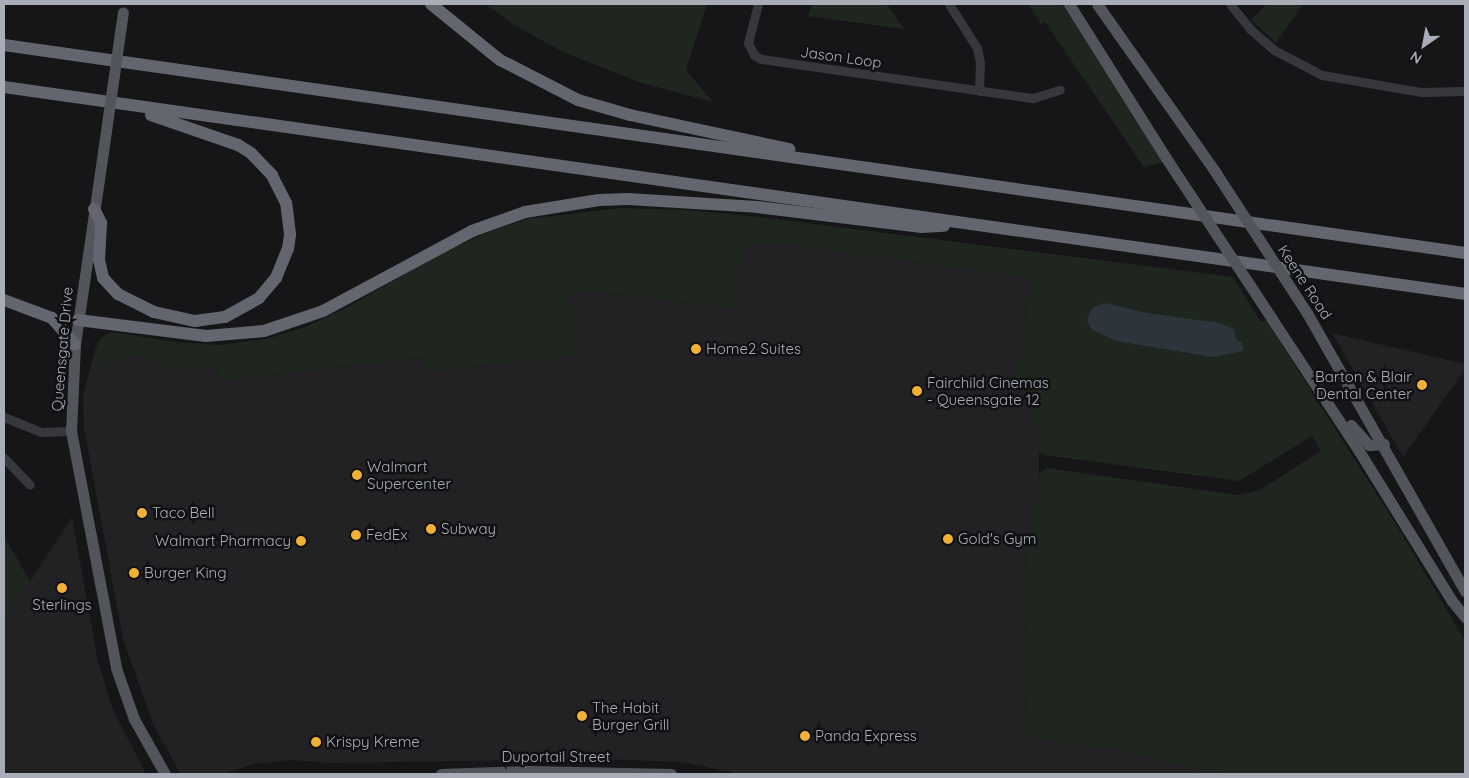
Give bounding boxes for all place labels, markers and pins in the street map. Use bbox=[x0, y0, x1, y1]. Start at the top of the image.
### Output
place label: Home2 Suites bbox=[706, 340, 801, 358]
marker: Home2 Suites bbox=[690, 343, 702, 355]
place label: Barton & Blair Dental Center bbox=[1315, 367, 1412, 402]
place label: Fairchild Cinemas - Queensgate 12 bbox=[927, 373, 1049, 408]
marker: Barton & Blair Dental Center bbox=[1416, 379, 1428, 391]
marker: Fairchild Cinemas - Queensgate 12 bbox=[911, 385, 923, 397]
place label: Walmart Supercenter bbox=[367, 457, 451, 492]
marker: Walmart Supercenter bbox=[351, 469, 363, 481]
place label: Taco Bell bbox=[152, 504, 215, 522]
marker: Taco Bell bbox=[136, 507, 148, 519]
place label: Subway bbox=[441, 520, 496, 538]
marker: Subway bbox=[425, 523, 437, 535]
place label: FedEx bbox=[366, 526, 408, 544]
marker: FedEx bbox=[350, 529, 362, 541]
place label: Gold's Gym bbox=[958, 530, 1037, 548]
place label: Walmart Pharmacy bbox=[155, 532, 291, 550]
marker: Gold's Gym bbox=[942, 533, 954, 545]
marker: Walmart Pharmacy bbox=[295, 535, 307, 547]
place label: Burger King bbox=[144, 564, 227, 582]
marker: Burger King bbox=[128, 567, 140, 579]
marker: Sterlings bbox=[56, 582, 68, 594]
place label: Sterlings bbox=[32, 596, 92, 614]
place label: The Habit Burger Grill bbox=[592, 698, 670, 733]
marker: The Habit Burger Grill bbox=[576, 710, 588, 722]
place label: Panda Express bbox=[815, 727, 917, 745]
marker: Panda Express bbox=[799, 730, 811, 742]
place label: Krispy Kreme bbox=[326, 733, 420, 751]
marker: Krispy Kreme bbox=[310, 736, 322, 748]

